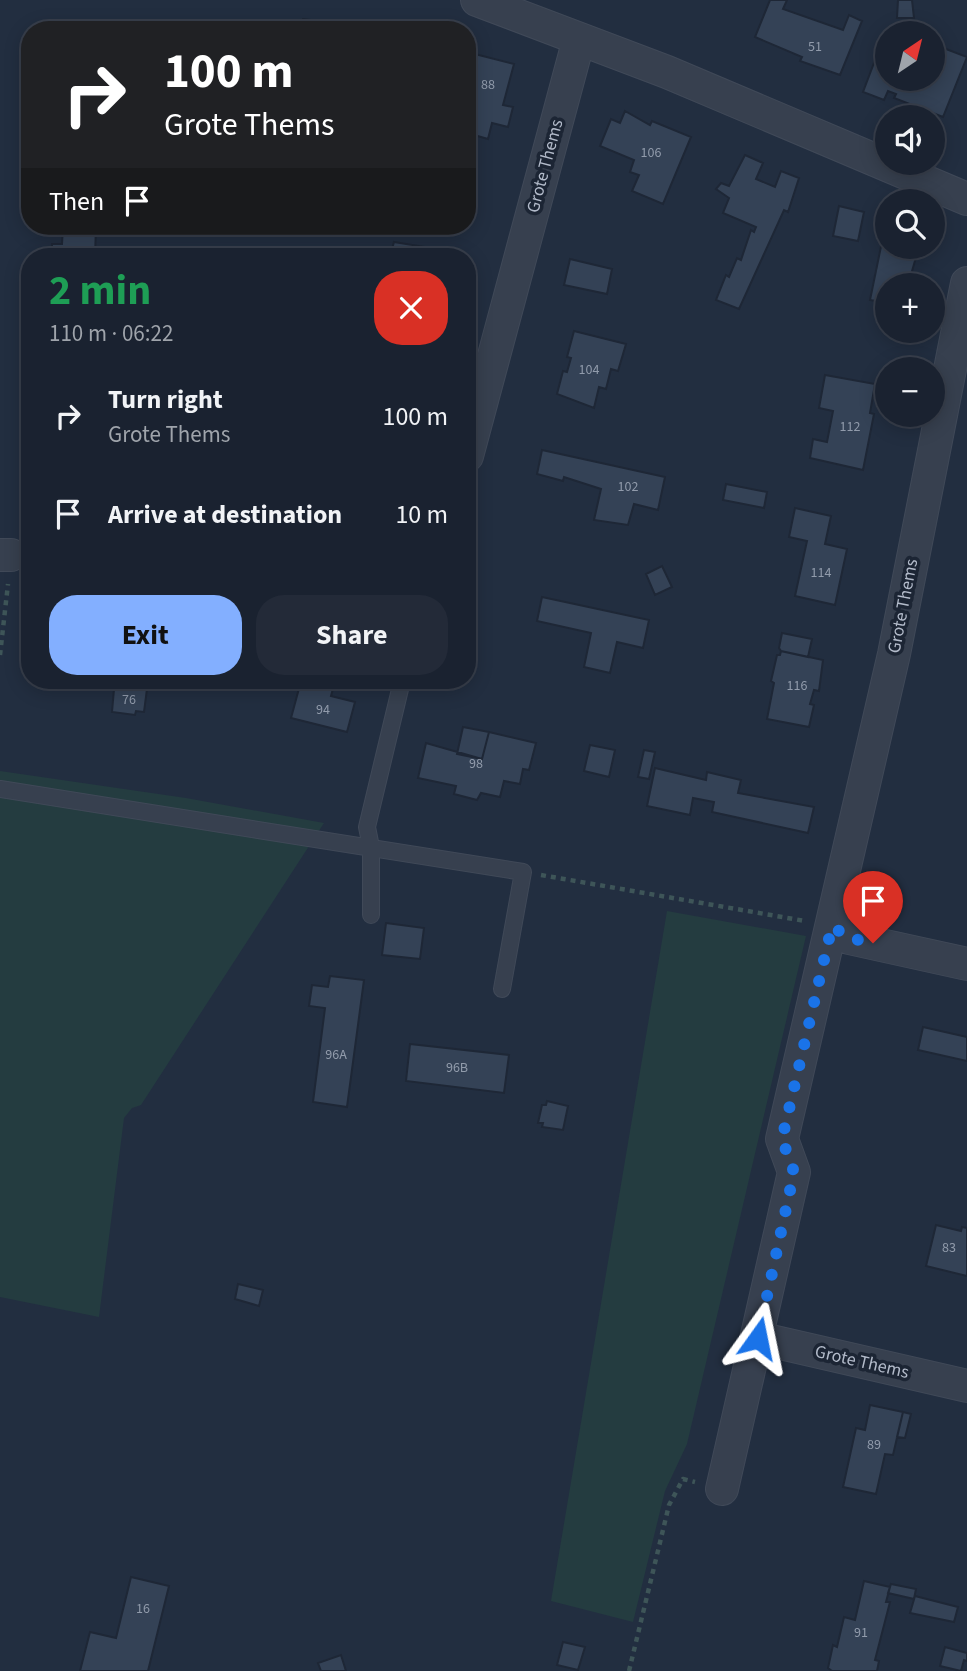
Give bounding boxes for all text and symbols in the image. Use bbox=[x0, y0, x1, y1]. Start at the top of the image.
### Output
north arrow bbox=[875, 21, 945, 91]
map controls bbox=[875, 21, 945, 427]
text: 100 m bbox=[164, 37, 293, 107]
house number: 51 bbox=[808, 37, 822, 57]
icon: right bbox=[49, 49, 140, 140]
house number: 88 bbox=[481, 75, 495, 95]
text: Grote Thems bbox=[164, 102, 334, 148]
button: sound bbox=[875, 105, 945, 175]
street label: Grote Thems bbox=[521, 116, 569, 216]
house number: 106 bbox=[641, 143, 661, 163]
icon: arrive bbox=[118, 182, 156, 220]
text: Then bbox=[49, 183, 104, 220]
button: search bbox=[875, 189, 945, 259]
text: 2 min bbox=[49, 261, 151, 321]
button: close bbox=[374, 271, 448, 345]
button: + bbox=[875, 273, 945, 343]
text: 110 m · 06:22 bbox=[49, 317, 173, 350]
button: − bbox=[875, 357, 945, 427]
house number: 104 bbox=[579, 360, 599, 380]
text: Turn right bbox=[108, 381, 223, 418]
icon: right bbox=[49, 397, 87, 435]
text: 100 m bbox=[382, 398, 448, 435]
house number: 112 bbox=[840, 417, 860, 437]
text: Grote Thems bbox=[108, 418, 230, 451]
house number: 102 bbox=[618, 477, 638, 497]
icon: arrive bbox=[49, 495, 87, 533]
text: Arrive at destination bbox=[108, 496, 342, 533]
text: 10 m bbox=[395, 496, 448, 533]
street label: Grote Thems bbox=[882, 557, 924, 655]
house number: 114 bbox=[811, 563, 831, 583]
button: Exit bbox=[49, 595, 242, 675]
button: Share bbox=[256, 595, 448, 675]
house number: 116 bbox=[787, 676, 807, 696]
house number: 76 bbox=[122, 690, 136, 710]
house number: 94 bbox=[316, 700, 330, 720]
house number: 98 bbox=[469, 754, 483, 774]
pin bbox=[843, 871, 903, 943]
icon: arrive bbox=[854, 882, 892, 920]
house number: 96A bbox=[325, 1045, 347, 1065]
house number: 96B bbox=[446, 1058, 468, 1078]
house number: 83 bbox=[942, 1238, 956, 1258]
position arrow bbox=[721, 1301, 795, 1375]
street label: Grote Thems bbox=[813, 1339, 911, 1385]
house number: 89 bbox=[867, 1435, 881, 1455]
house number: 16 bbox=[136, 1599, 150, 1619]
house number: 91 bbox=[854, 1623, 868, 1643]

